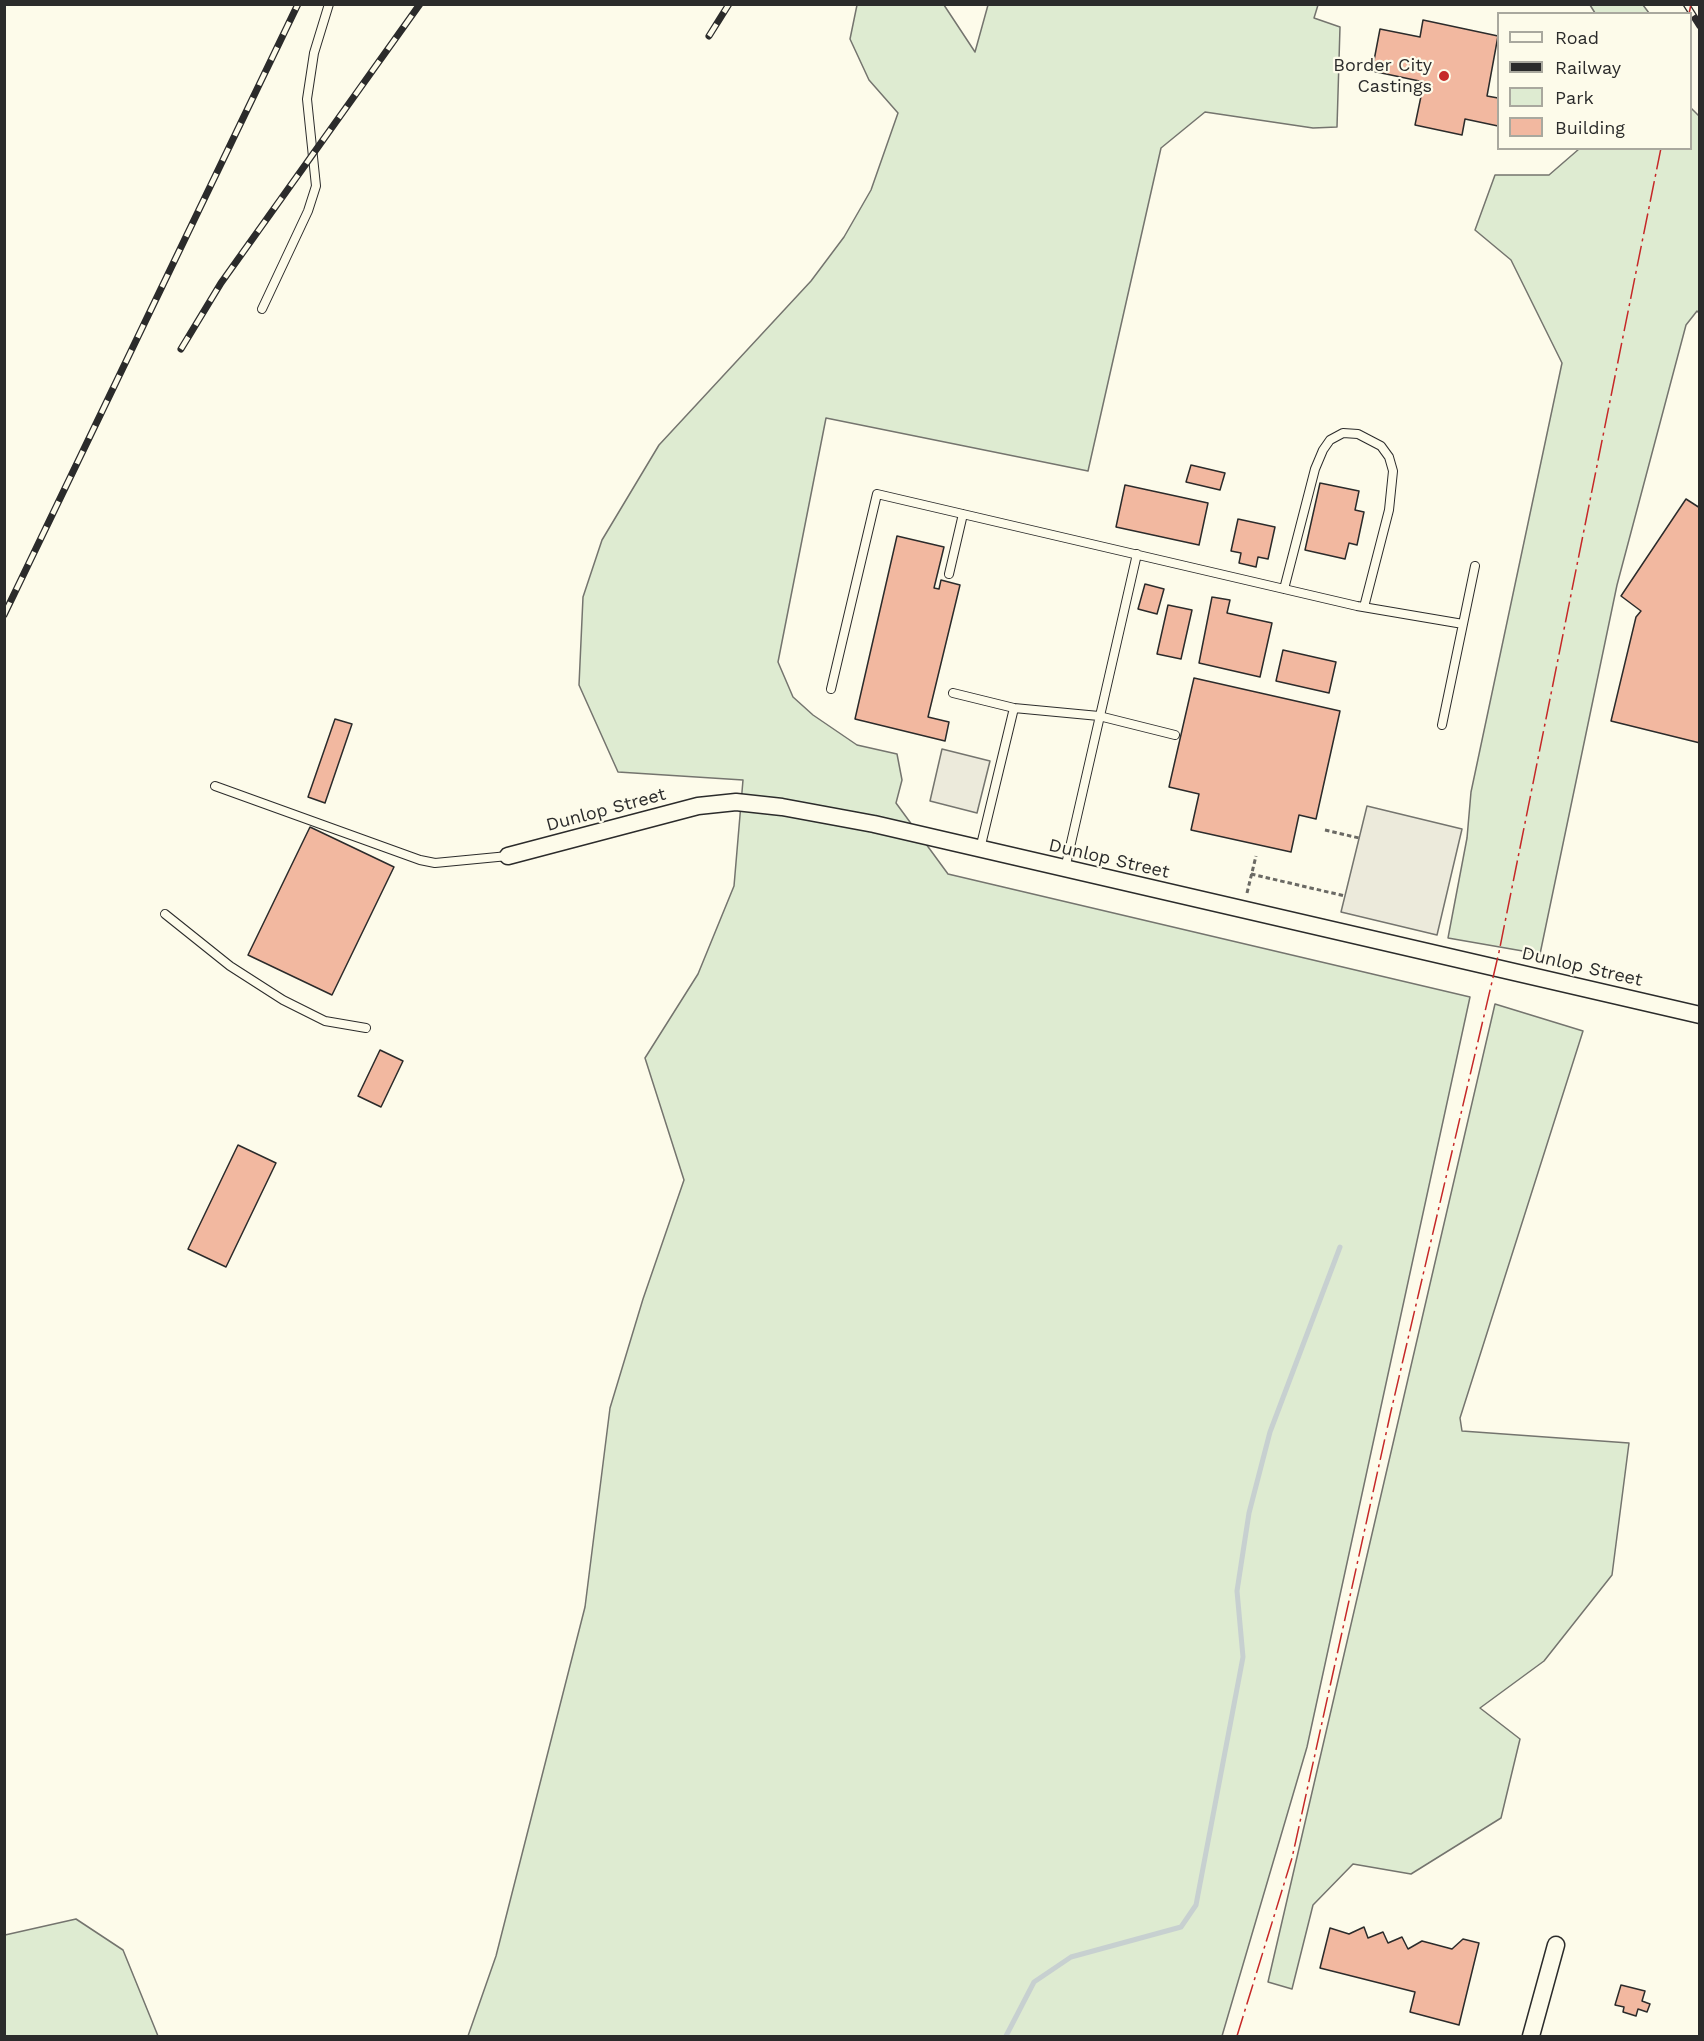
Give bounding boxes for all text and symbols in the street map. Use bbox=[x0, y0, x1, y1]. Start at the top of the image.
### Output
legend bbox=[1497, 12, 1692, 150]
text: Road bbox=[1555, 27, 1599, 48]
place label: Border City Castings bbox=[1333, 55, 1432, 98]
text: Railway bbox=[1555, 57, 1621, 78]
marker: Border City Castings bbox=[1437, 69, 1451, 83]
text: Park bbox=[1555, 87, 1594, 108]
text: Building bbox=[1555, 117, 1625, 138]
street label: Dunlop Street bbox=[544, 784, 668, 836]
street label: Dunlop Street bbox=[1047, 835, 1171, 883]
street label: Dunlop Street bbox=[1520, 943, 1644, 991]

